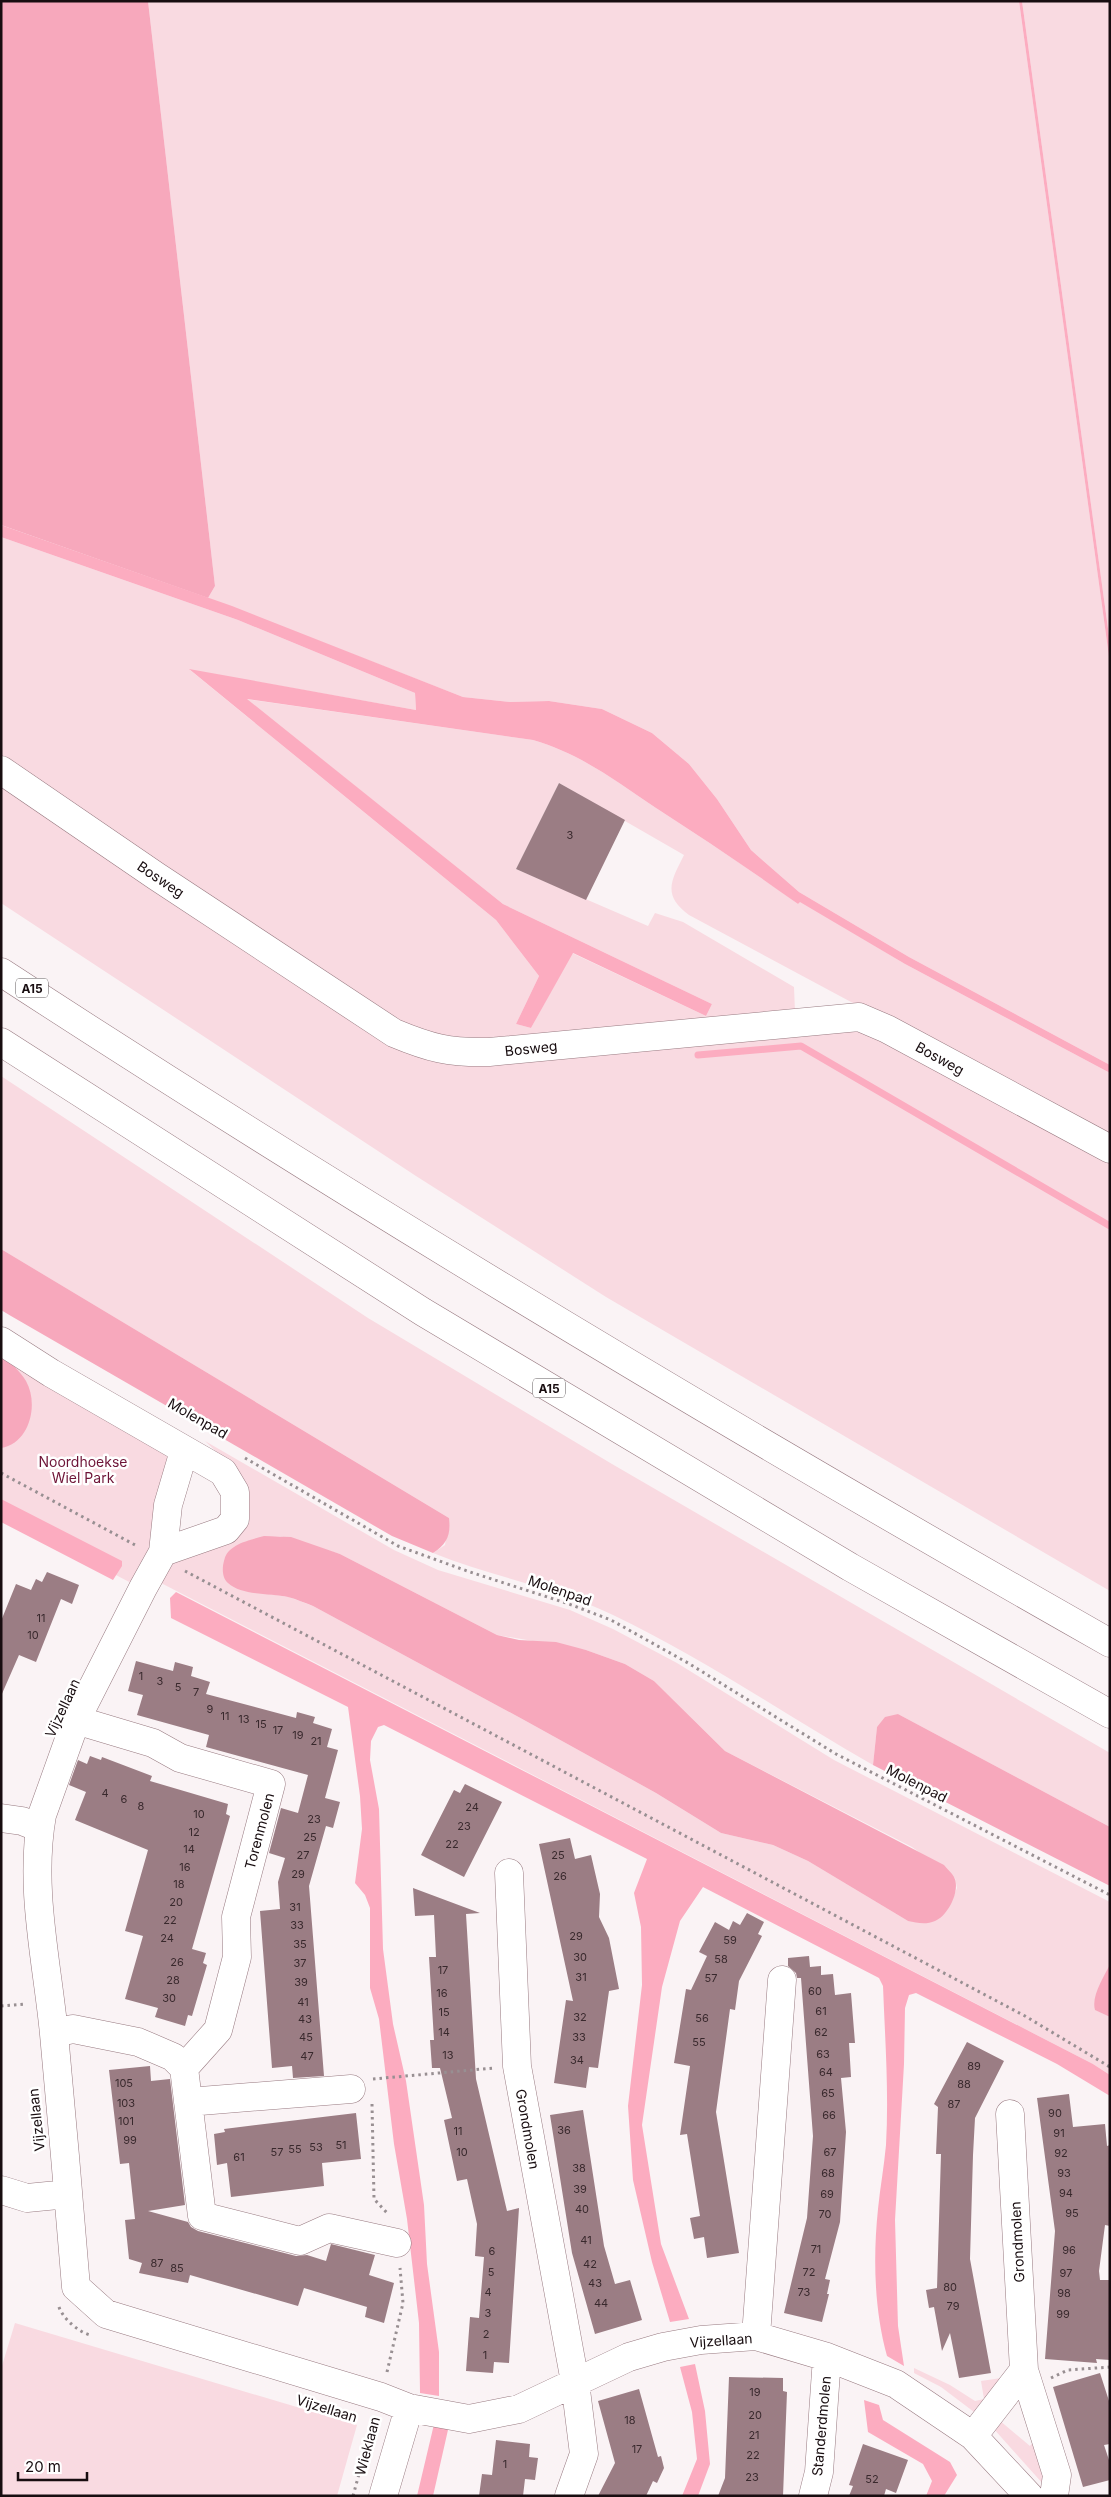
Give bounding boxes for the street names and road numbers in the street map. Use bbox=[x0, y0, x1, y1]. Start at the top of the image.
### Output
street label: Bosweg bbox=[134, 857, 188, 901]
road number: A15 bbox=[16, 978, 48, 998]
street label: Bosweg bbox=[504, 1037, 558, 1059]
street label: Bosweg bbox=[913, 1038, 967, 1078]
road number: A15 bbox=[533, 1379, 565, 1398]
street label: Molenpad bbox=[165, 1394, 231, 1442]
street label: Molenpad bbox=[526, 1571, 594, 1609]
street label: Vijzellaan bbox=[41, 1676, 83, 1740]
street label: Molenpad bbox=[884, 1760, 950, 1806]
street label: Torenmolen bbox=[241, 1791, 277, 1871]
street label: Vijzellaan bbox=[24, 2088, 48, 2152]
street label: Grondmolen bbox=[513, 2088, 543, 2170]
street label: Grondmolen bbox=[1006, 2201, 1028, 2283]
street label: Vijzellaan bbox=[689, 2329, 753, 2351]
street label: Standerdmolen bbox=[808, 2375, 834, 2477]
street label: Vijzellaan bbox=[294, 2391, 360, 2425]
street label: Wieklaan bbox=[351, 2415, 383, 2477]

